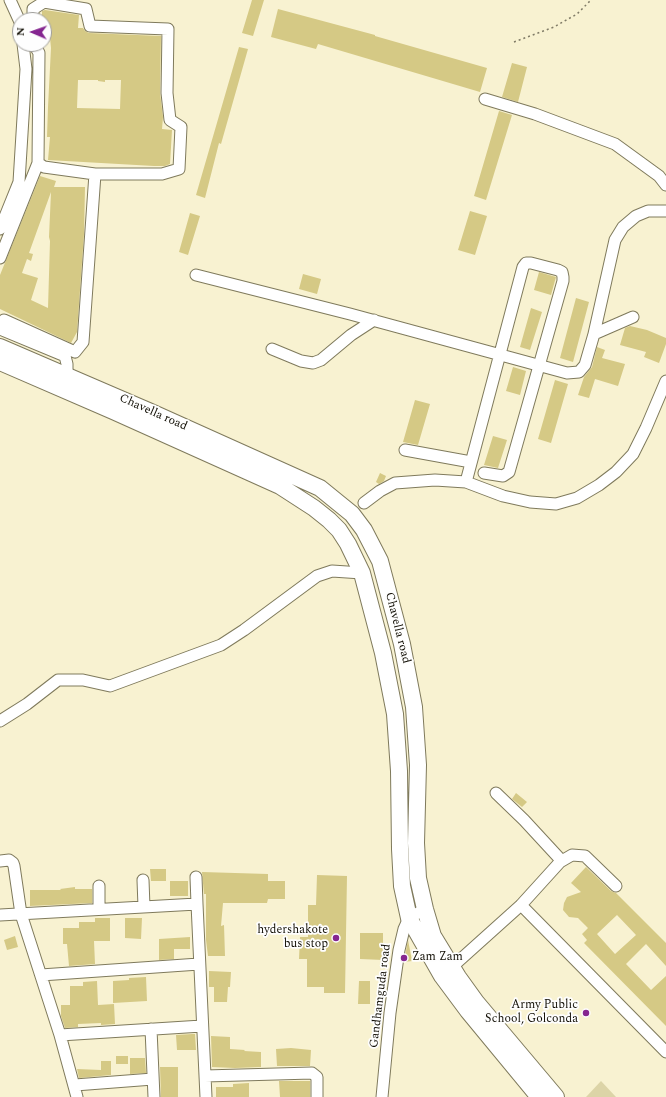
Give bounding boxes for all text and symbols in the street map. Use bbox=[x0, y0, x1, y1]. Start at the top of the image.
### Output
north arrow bbox=[12, 12, 52, 52]
text: N bbox=[12, 27, 29, 36]
street label: Chavella road bbox=[117, 392, 189, 434]
street label: Chavella road bbox=[381, 591, 413, 665]
place label: hydershakote bus stop bbox=[257, 924, 328, 952]
marker: hydershakote bus stop bbox=[331, 933, 341, 943]
street label: Gandhamguda road bbox=[367, 943, 395, 1049]
place label: Zam Zam bbox=[412, 951, 463, 965]
marker: Zam Zam bbox=[399, 953, 409, 963]
place label: Army Public School, Golconda bbox=[485, 999, 578, 1027]
marker: Army Public School, Golconda bbox=[581, 1008, 591, 1018]

